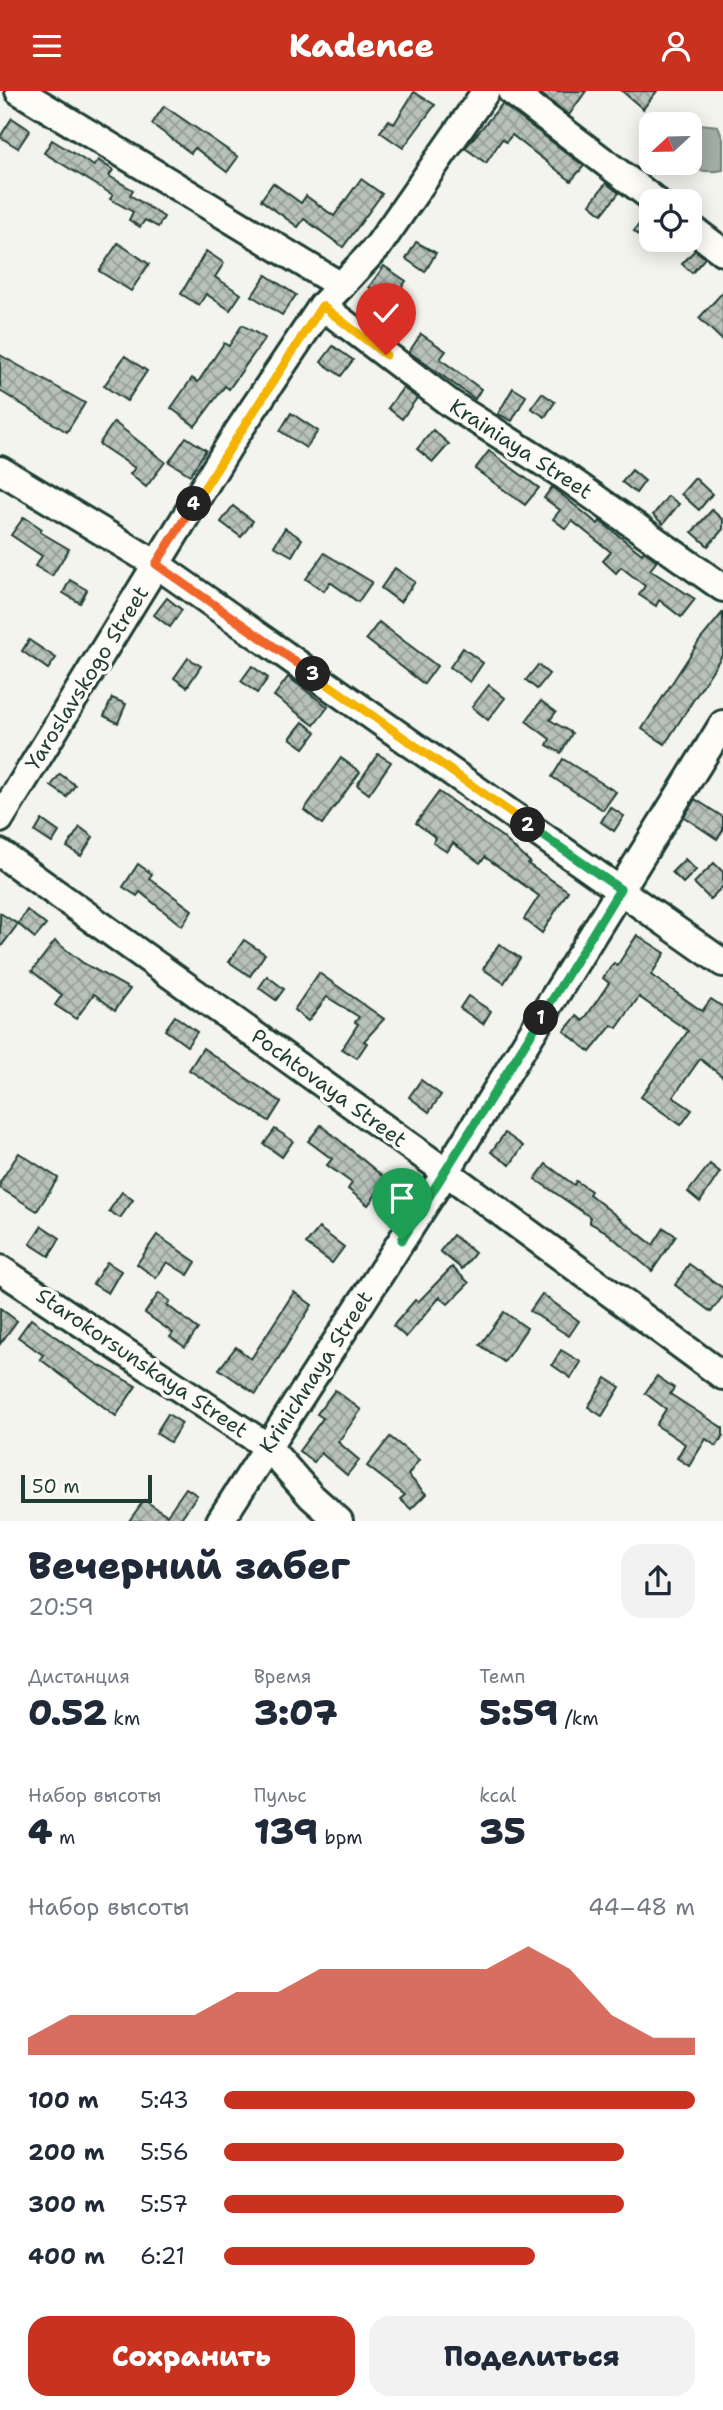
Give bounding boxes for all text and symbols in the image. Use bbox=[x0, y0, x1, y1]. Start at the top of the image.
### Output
text: Kadence bbox=[289, 24, 434, 67]
icon: menu bbox=[28, 27, 66, 65]
icon: person bbox=[657, 27, 695, 65]
north arrow bbox=[639, 112, 702, 175]
map controls bbox=[639, 112, 702, 252]
button: locate bbox=[639, 189, 702, 252]
pin bbox=[356, 283, 416, 355]
icon: check bbox=[367, 294, 405, 332]
street label: Krainiaya Street bbox=[444, 392, 598, 506]
pin: 4 bbox=[176, 487, 212, 521]
text: 4 bbox=[187, 491, 200, 516]
street label: Yaroslavskogo Street bbox=[19, 581, 155, 775]
pin: 3 bbox=[296, 657, 330, 691]
text: 3 bbox=[306, 661, 319, 686]
pin: 2 bbox=[510, 807, 546, 843]
text: 2 bbox=[521, 812, 534, 837]
pin: 1 bbox=[524, 1000, 558, 1035]
text: 1 bbox=[536, 1005, 545, 1030]
street label: Pochtovaya Street bbox=[246, 1022, 412, 1154]
pin bbox=[372, 1168, 432, 1240]
icon: arrive bbox=[383, 1179, 421, 1217]
street label: Starokorsunskaya Street bbox=[31, 1282, 253, 1444]
street label: Krinichnaya Street bbox=[253, 1285, 379, 1459]
scale bar bbox=[21, 1472, 152, 1504]
text: 50 m bbox=[32, 1474, 80, 1499]
text: Вечерний забег bbox=[28, 1540, 350, 1591]
button: share bbox=[621, 1544, 695, 1618]
text: 20:59 bbox=[28, 1592, 94, 1622]
text: Дистанция bbox=[28, 1664, 130, 1689]
text: Время bbox=[254, 1664, 312, 1689]
text: Темп bbox=[479, 1664, 525, 1689]
text: 0.52 bbox=[28, 1689, 107, 1736]
text: 3:07 bbox=[254, 1689, 338, 1736]
text: 5:59 bbox=[479, 1689, 558, 1736]
text: km bbox=[107, 1706, 140, 1731]
text: /km bbox=[558, 1706, 599, 1731]
text: Набор высоты bbox=[28, 1783, 161, 1808]
text: Пульс bbox=[254, 1783, 307, 1808]
text: kcal bbox=[479, 1783, 516, 1808]
text: 4 bbox=[28, 1808, 53, 1855]
text: 139 bbox=[254, 1808, 318, 1855]
text: 35 bbox=[479, 1808, 526, 1855]
text: m bbox=[53, 1825, 75, 1850]
text: bpm bbox=[318, 1825, 363, 1850]
text: Набор высоты bbox=[28, 1892, 189, 1922]
text: 44–48 m bbox=[588, 1892, 695, 1922]
text: 100 m bbox=[28, 2085, 99, 2115]
text: 5:43 bbox=[140, 2085, 189, 2115]
text: 200 m bbox=[28, 2137, 105, 2167]
text: 5:56 bbox=[140, 2137, 189, 2167]
text: 300 m bbox=[28, 2189, 105, 2219]
text: 5:57 bbox=[140, 2189, 188, 2219]
text: 400 m bbox=[28, 2241, 105, 2271]
text: 6:21 bbox=[140, 2241, 185, 2271]
button: Сохранить bbox=[28, 2316, 355, 2396]
button: Поделиться bbox=[369, 2316, 695, 2396]

